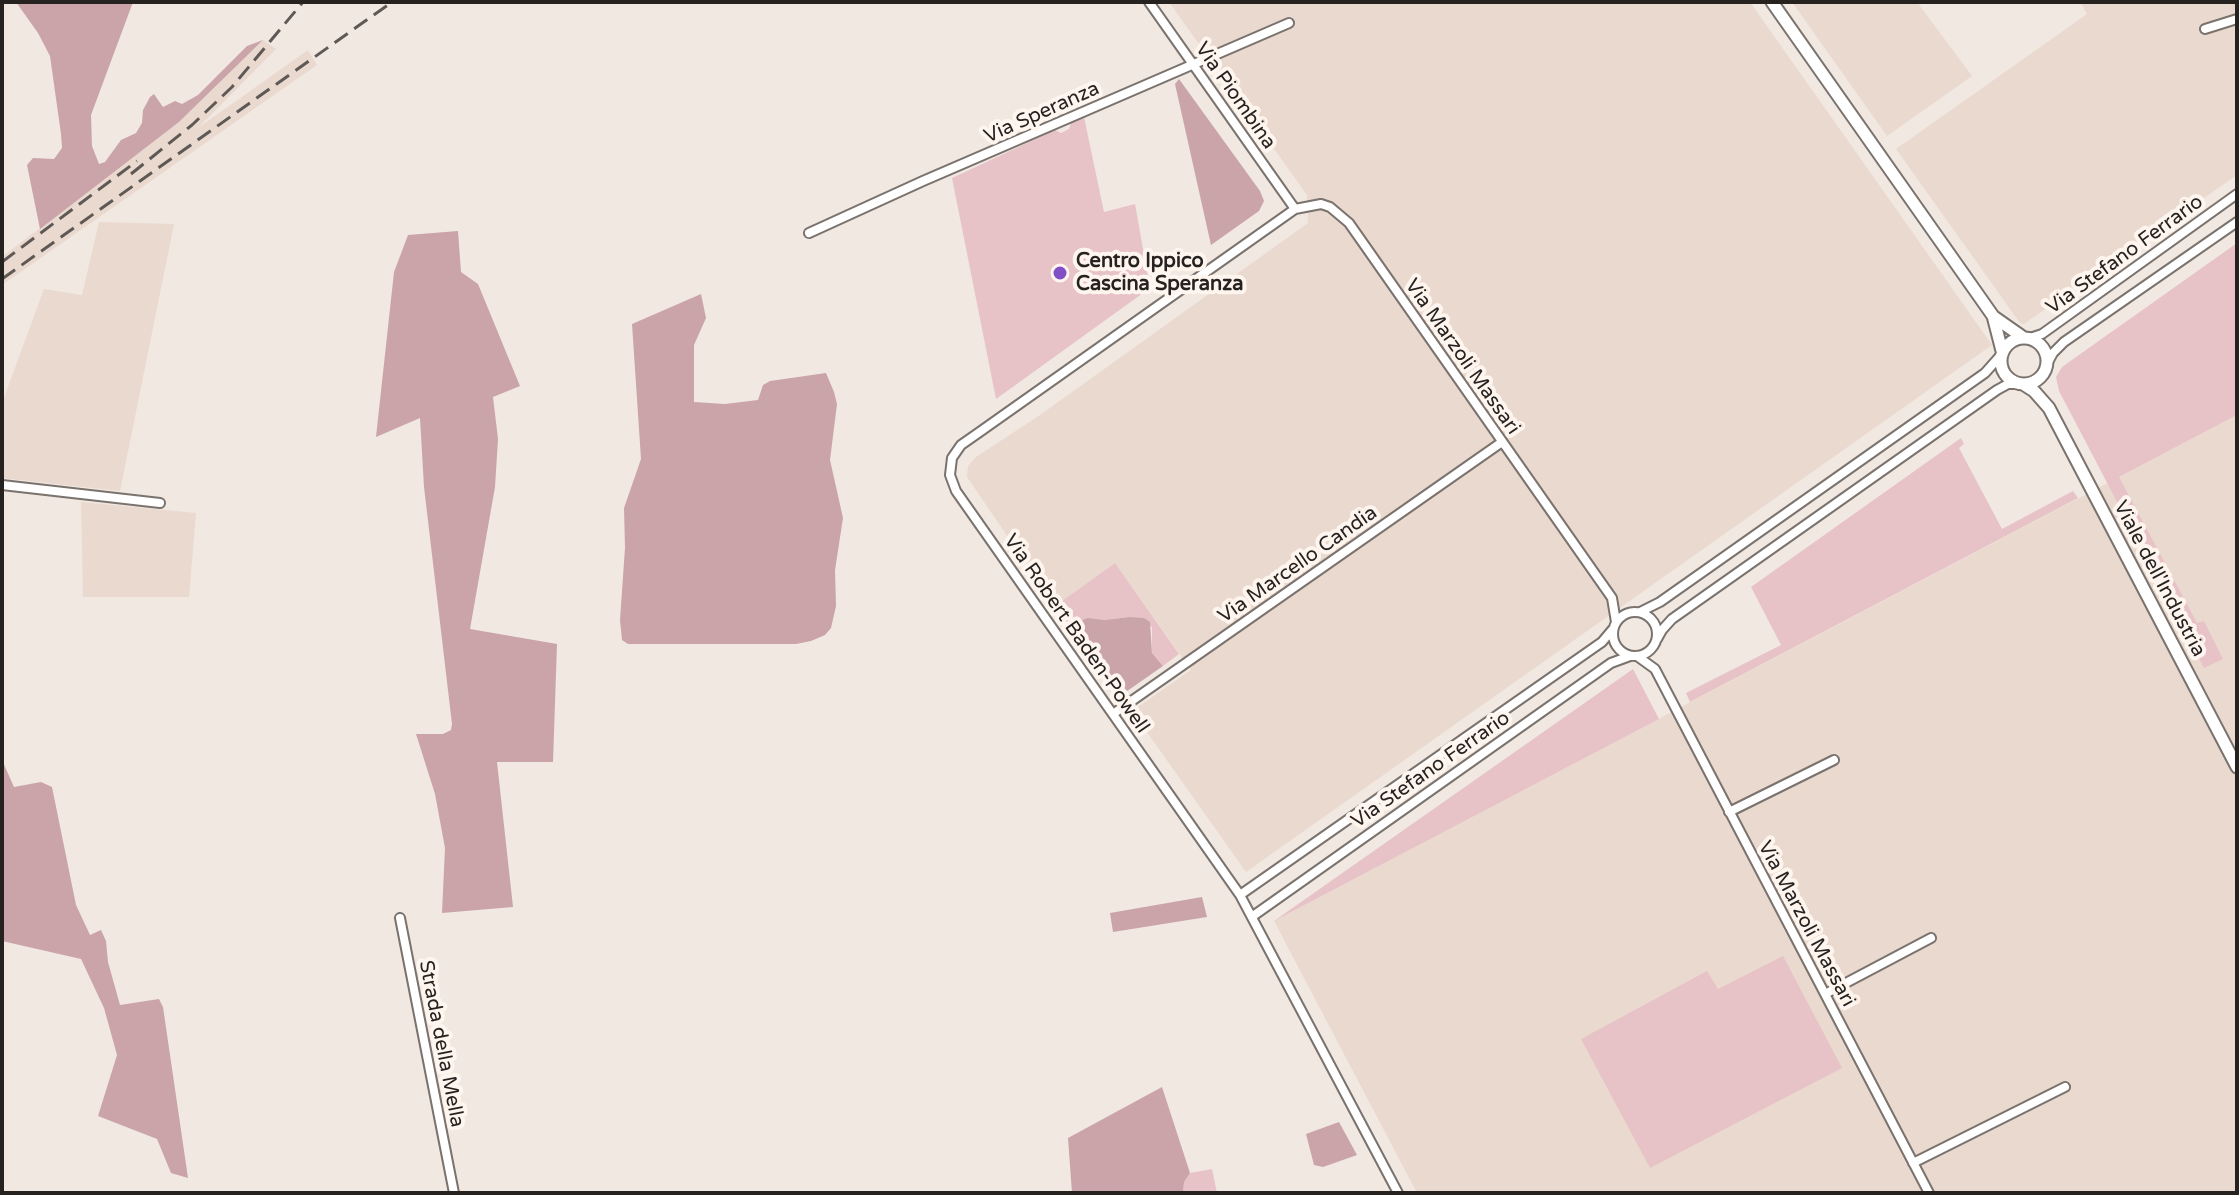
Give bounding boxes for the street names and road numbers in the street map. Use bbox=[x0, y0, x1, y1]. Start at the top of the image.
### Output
street label: Via Piombina bbox=[1189, 38, 1281, 154]
street label: Via Speranza bbox=[981, 77, 1103, 149]
street label: Via Stefano Ferrario bbox=[2042, 190, 2208, 320]
street label: Via Marzoli Massari bbox=[1399, 275, 1525, 439]
street label: Viale dell'Industria bbox=[2108, 497, 2210, 661]
street label: Via Marcello Candia bbox=[1214, 501, 1382, 629]
street label: Via Robert Baden-Powell bbox=[998, 530, 1154, 738]
street label: Via Stefano Ferrario bbox=[1347, 706, 1515, 834]
street label: Via Marzoli Massari bbox=[1752, 837, 1860, 1011]
street label: Strada della Mella bbox=[413, 959, 469, 1129]

